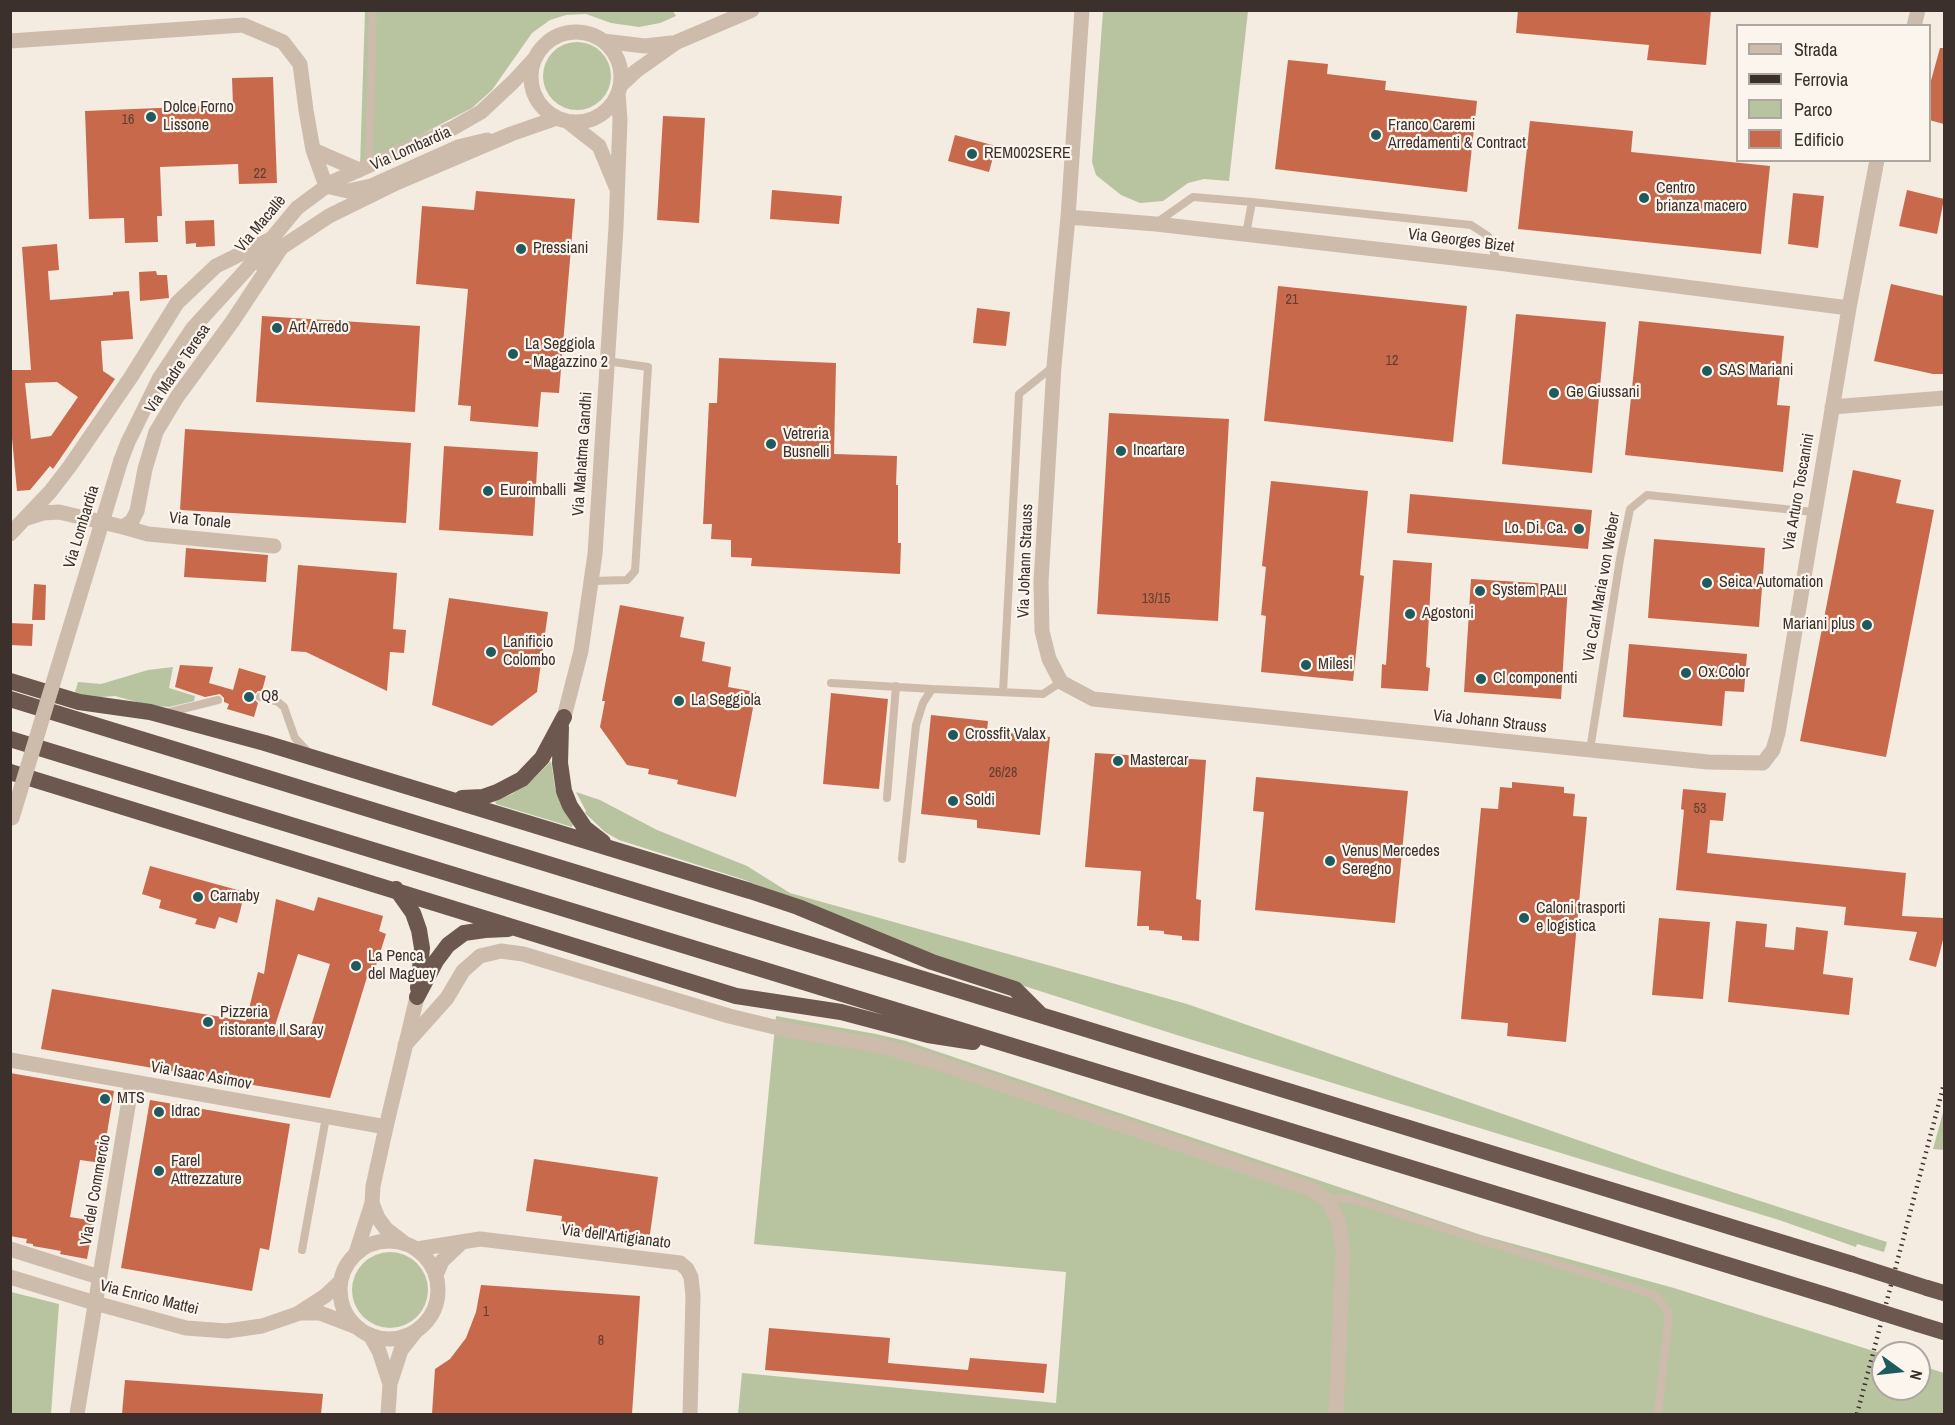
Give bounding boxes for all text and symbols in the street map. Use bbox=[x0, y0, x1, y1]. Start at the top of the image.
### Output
legend bbox=[1736, 24, 1931, 162]
text: Strada bbox=[1794, 37, 1838, 62]
text: Ferrovia bbox=[1794, 67, 1848, 92]
text: Parco bbox=[1794, 97, 1833, 122]
place label: Dolce Forno Lissone bbox=[163, 98, 234, 136]
marker: Dolce Forno Lissone bbox=[144, 110, 158, 124]
house number: 16 bbox=[122, 112, 134, 128]
place label: Franco Caremi Arredamenti & Contract bbox=[1388, 116, 1526, 154]
street label: Via Lombardia bbox=[368, 123, 454, 175]
text: Edificio bbox=[1794, 127, 1844, 152]
marker: Franco Caremi Arredamenti & Contract bbox=[1369, 128, 1383, 142]
place label: REM002SERE bbox=[984, 144, 1071, 164]
marker: REM002SERE bbox=[965, 147, 979, 161]
house number: 22 bbox=[254, 166, 266, 182]
place label: Centro brianza macero bbox=[1656, 179, 1747, 217]
marker: Centro brianza macero bbox=[1637, 191, 1651, 205]
street label: Via Macallè bbox=[232, 192, 290, 256]
street label: Via Georges Bizet bbox=[1407, 225, 1515, 257]
place label: Pressiani bbox=[533, 239, 588, 259]
marker: Pressiani bbox=[514, 242, 528, 256]
house number: 21 bbox=[1286, 292, 1298, 308]
place label: Art Arredo bbox=[289, 318, 349, 338]
street label: Via Madre Teresa bbox=[141, 321, 215, 417]
marker: Art Arredo bbox=[270, 321, 284, 335]
place label: La Seggiola - Magazzino 2 bbox=[525, 335, 608, 373]
marker: La Seggiola - Magazzino 2 bbox=[506, 347, 520, 361]
house number: 12 bbox=[1386, 353, 1398, 369]
place label: SAS Mariani bbox=[1719, 361, 1793, 381]
marker: SAS Mariani bbox=[1700, 364, 1714, 378]
place label: Ge Giussani bbox=[1566, 383, 1640, 403]
marker: Ge Giussani bbox=[1547, 386, 1561, 400]
street label: Via Mahatma Gandhi bbox=[569, 391, 597, 517]
place label: Vetreria Busnelli bbox=[783, 425, 830, 463]
street label: Via Arturo Toscanini bbox=[1779, 432, 1819, 552]
marker: Vetreria Busnelli bbox=[764, 437, 778, 451]
place label: Incartare bbox=[1133, 441, 1185, 461]
marker: Incartare bbox=[1114, 444, 1128, 458]
place label: Euroimballi bbox=[500, 481, 566, 501]
street label: Via Lombardia bbox=[60, 483, 104, 571]
marker: Euroimballi bbox=[481, 484, 495, 498]
street label: Via Johann Strauss bbox=[1014, 504, 1038, 618]
street label: Via Tonale bbox=[168, 509, 232, 533]
street label: Via Carl Maria von Weber bbox=[1579, 511, 1625, 663]
place label: Lo. Di. Ca. bbox=[1504, 519, 1567, 539]
marker: Lo. Di. Ca. bbox=[1572, 522, 1586, 536]
place label: Seica Automation bbox=[1719, 573, 1823, 593]
marker: Seica Automation bbox=[1700, 576, 1714, 590]
place label: System PALI bbox=[1492, 581, 1567, 601]
marker: System PALI bbox=[1473, 584, 1487, 598]
house number: 13/15 bbox=[1142, 591, 1170, 607]
place label: Agostoni bbox=[1422, 604, 1474, 624]
marker: Agostoni bbox=[1403, 607, 1417, 621]
place label: Mariani plus bbox=[1783, 615, 1855, 635]
marker: Mariani plus bbox=[1860, 618, 1874, 632]
place label: Lanificio Colombo bbox=[503, 633, 555, 671]
marker: Lanificio Colombo bbox=[484, 645, 498, 659]
place label: Milesi bbox=[1318, 655, 1353, 675]
marker: Milesi bbox=[1299, 658, 1313, 672]
place label: Ox.Color bbox=[1698, 663, 1750, 683]
marker: Ox.Color bbox=[1679, 666, 1693, 680]
place label: Cl componenti bbox=[1493, 669, 1578, 689]
marker: Cl componenti bbox=[1474, 672, 1488, 686]
place label: Q8 bbox=[261, 687, 279, 707]
marker: Q8 bbox=[242, 690, 256, 704]
place label: La Seggiola bbox=[691, 691, 761, 711]
marker: La Seggiola bbox=[672, 694, 686, 708]
street label: Via Johann Strauss bbox=[1432, 706, 1548, 738]
place label: Crossfit Valax bbox=[965, 725, 1046, 745]
marker: Crossfit Valax bbox=[946, 728, 960, 742]
place label: Mastercar bbox=[1130, 751, 1188, 771]
marker: Mastercar bbox=[1111, 754, 1125, 768]
house number: 26/28 bbox=[989, 765, 1017, 781]
place label: Soldi bbox=[965, 791, 995, 811]
marker: Soldi bbox=[946, 794, 960, 808]
house number: 53 bbox=[1694, 801, 1706, 817]
place label: Venus Mercedes Seregno bbox=[1342, 842, 1440, 880]
marker: Venus Mercedes Seregno bbox=[1323, 854, 1337, 868]
place label: Carnaby bbox=[210, 887, 260, 907]
marker: Carnaby bbox=[191, 890, 205, 904]
place label: Caloni trasporti e logistica bbox=[1536, 899, 1626, 937]
marker: Caloni trasporti e logistica bbox=[1517, 911, 1531, 925]
place label: La Penca del Maguey bbox=[368, 947, 436, 985]
marker: La Penca del Maguey bbox=[349, 959, 363, 973]
place label: Pizzeria ristorante Il Saray bbox=[220, 1003, 324, 1041]
marker: Pizzeria ristorante Il Saray bbox=[201, 1015, 215, 1029]
street label: Via Isaac Asimov bbox=[149, 1058, 253, 1094]
place label: MTS bbox=[117, 1089, 145, 1109]
marker: MTS bbox=[98, 1092, 112, 1106]
place label: Idrac bbox=[171, 1102, 200, 1122]
marker: Idrac bbox=[152, 1105, 166, 1119]
street label: Via del Commercio bbox=[77, 1133, 115, 1247]
place label: Farel Attrezzature bbox=[171, 1152, 242, 1190]
marker: Farel Attrezzature bbox=[152, 1164, 166, 1178]
street label: Via dell'Artigianato bbox=[560, 1221, 672, 1253]
street label: Via Enrico Mattei bbox=[98, 1276, 200, 1320]
house number: 1 bbox=[483, 1304, 489, 1320]
house number: 8 bbox=[598, 1333, 604, 1349]
north arrow bbox=[1871, 1341, 1931, 1401]
text: N bbox=[1905, 1368, 1928, 1383]

